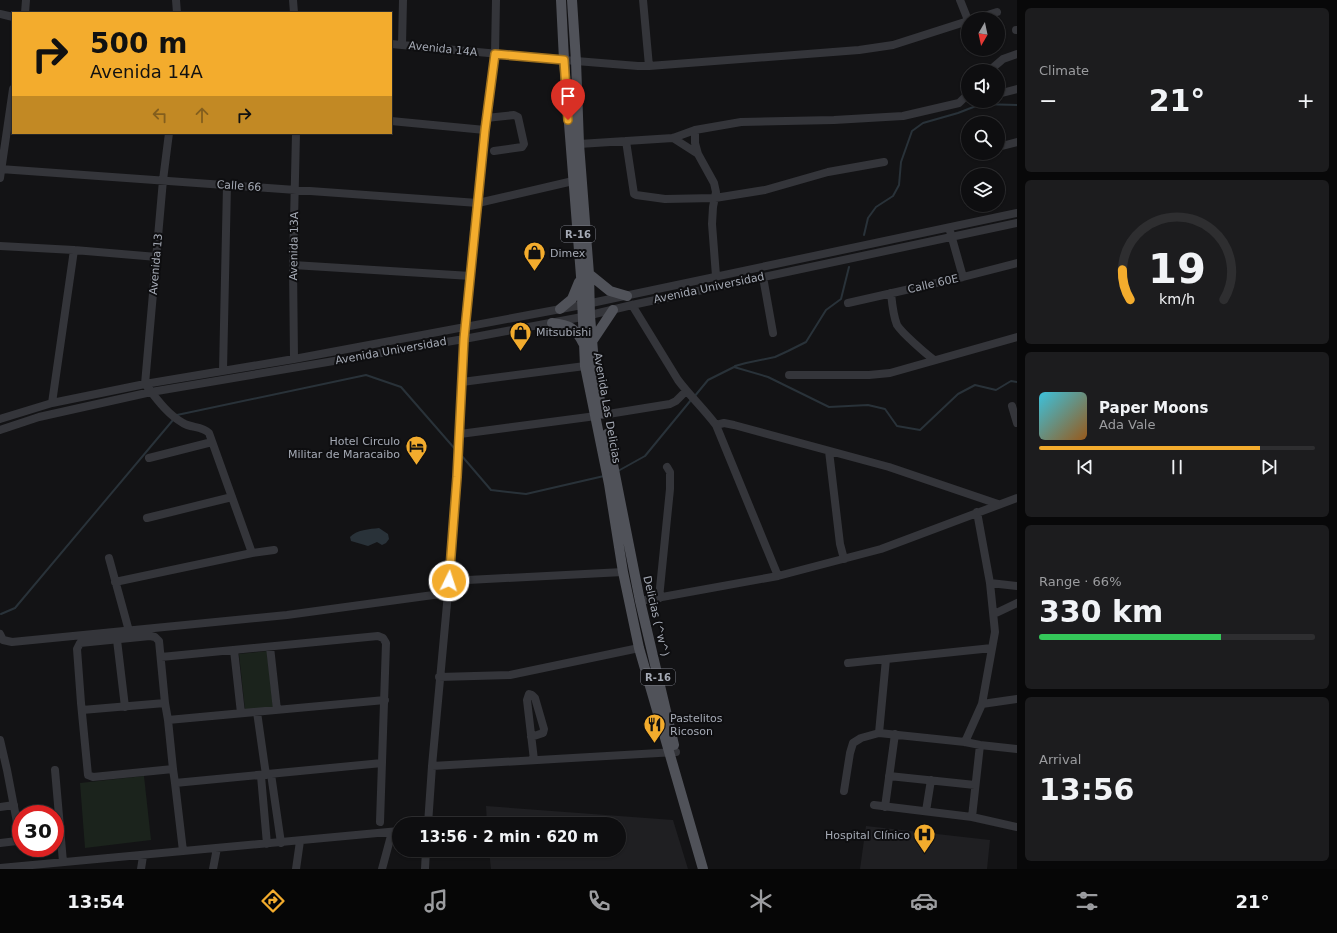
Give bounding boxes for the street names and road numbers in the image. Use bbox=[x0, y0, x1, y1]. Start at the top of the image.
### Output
street label: Avenida 14A bbox=[408, 39, 478, 59]
street label: Calle 66 bbox=[216, 178, 262, 194]
street label: Avenida 13A bbox=[287, 211, 301, 281]
road number: R-16 bbox=[561, 226, 595, 242]
street label: Avenida 13 bbox=[147, 233, 165, 295]
street label: Avenida Universidad bbox=[652, 270, 766, 306]
street label: Calle 60E bbox=[906, 272, 960, 296]
street label: Avenida Universidad bbox=[334, 335, 448, 367]
street label: Avenida Las Delicias bbox=[591, 352, 623, 465]
street label: Delicias (^w^) bbox=[640, 574, 672, 658]
road number: R-16 bbox=[641, 669, 675, 685]

